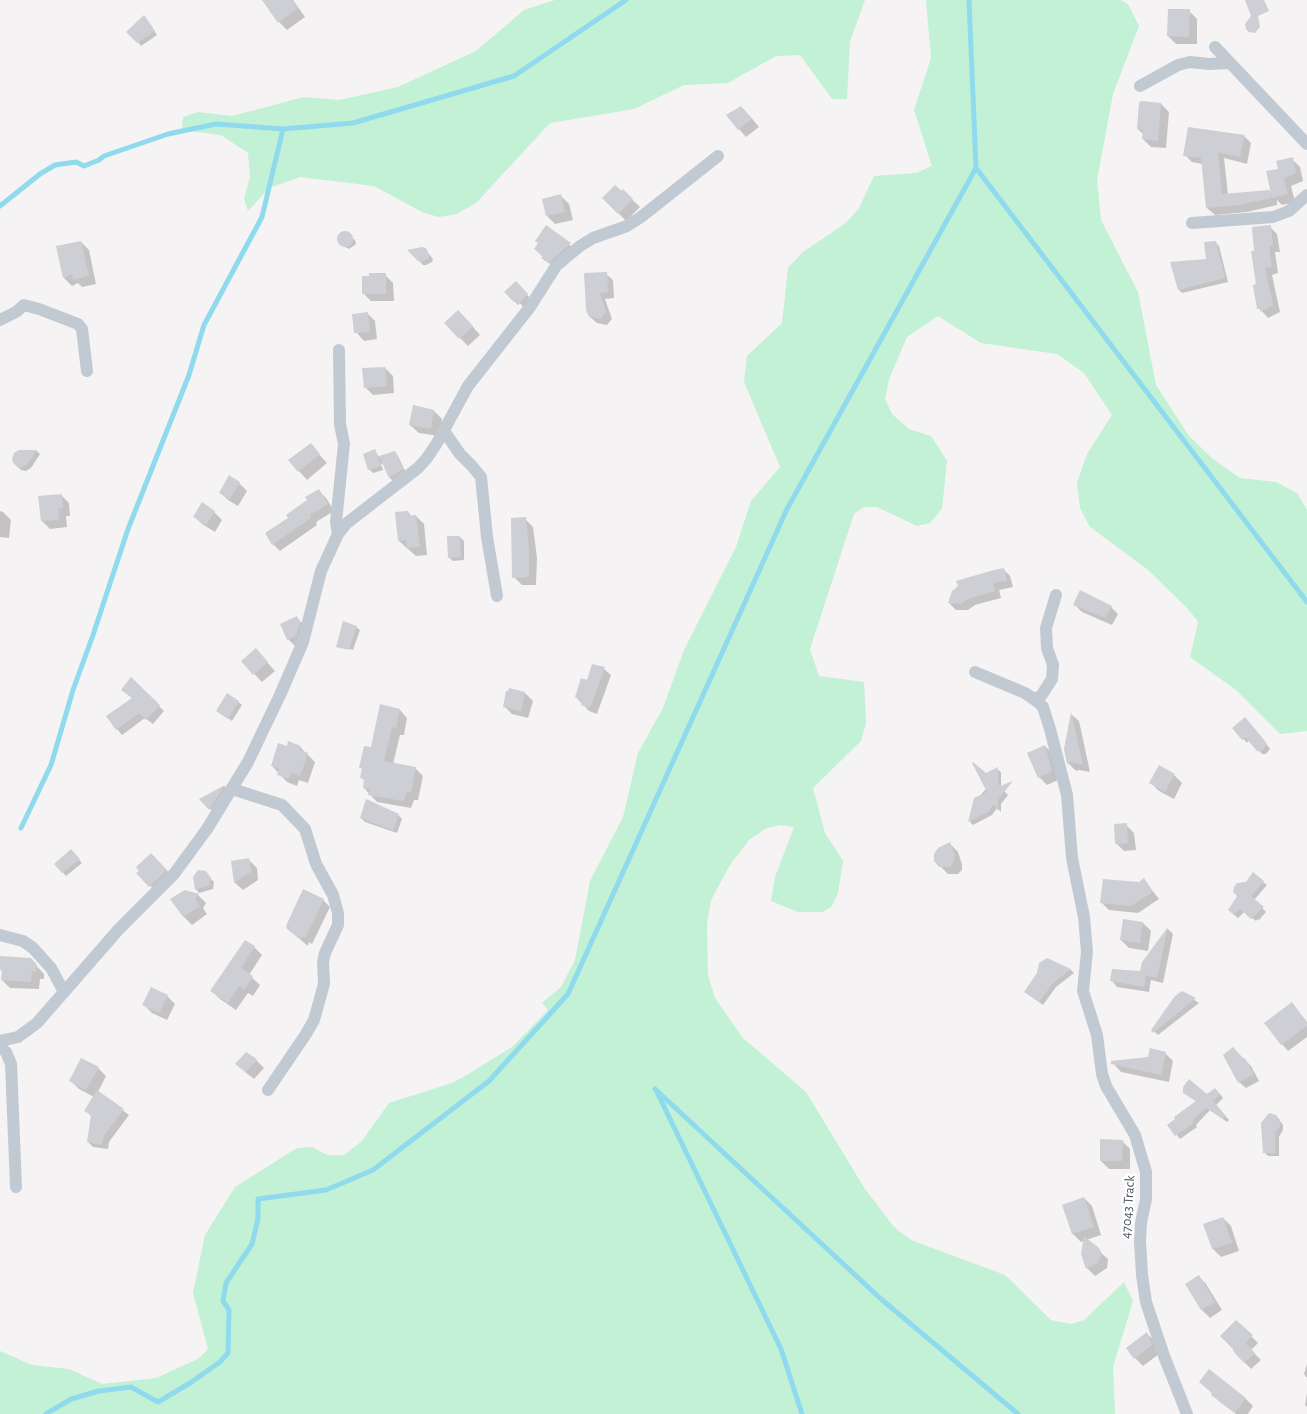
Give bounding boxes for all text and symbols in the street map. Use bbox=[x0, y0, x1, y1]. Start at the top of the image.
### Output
street label: 47043 Track bbox=[1117, 1175, 1139, 1239]

